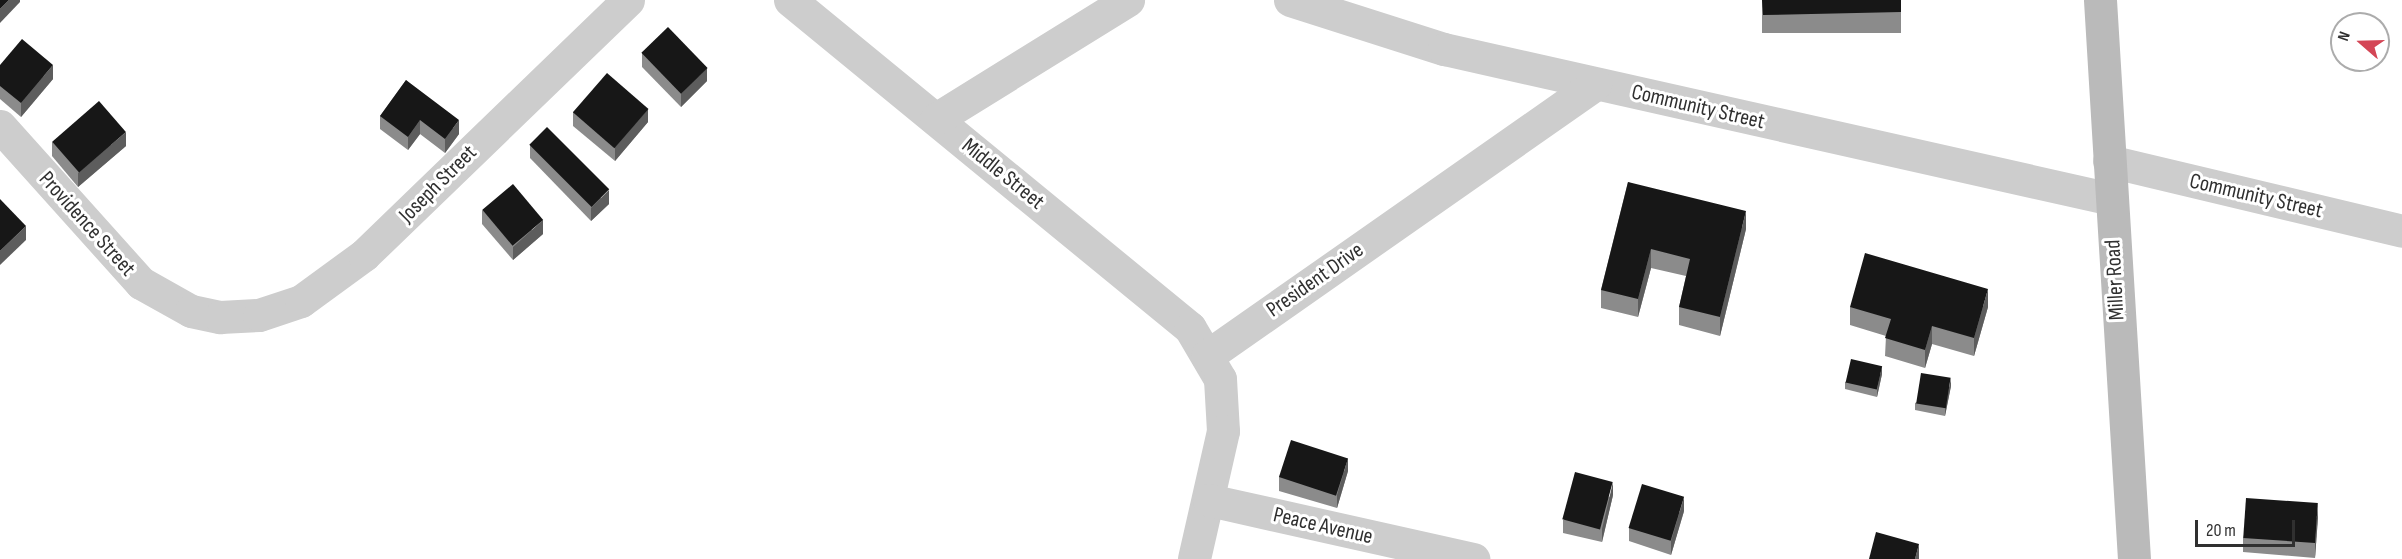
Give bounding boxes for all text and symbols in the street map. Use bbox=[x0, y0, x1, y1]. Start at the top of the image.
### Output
north arrow bbox=[2330, 12, 2390, 72]
text: N bbox=[2334, 29, 2355, 44]
street label: Community Street bbox=[1629, 79, 1767, 135]
street label: Middle Street bbox=[956, 133, 1050, 215]
street label: Joseph Street bbox=[394, 140, 482, 228]
street label: Providence Street bbox=[33, 166, 141, 282]
street label: Community Street bbox=[2187, 168, 2325, 224]
street label: President Drive bbox=[1261, 237, 1369, 323]
street label: Miller Road bbox=[2100, 239, 2130, 321]
street label: Peace Avenue bbox=[1271, 502, 1375, 550]
scale bar bbox=[2198, 508, 2298, 546]
text: 20 m bbox=[2206, 520, 2236, 541]

